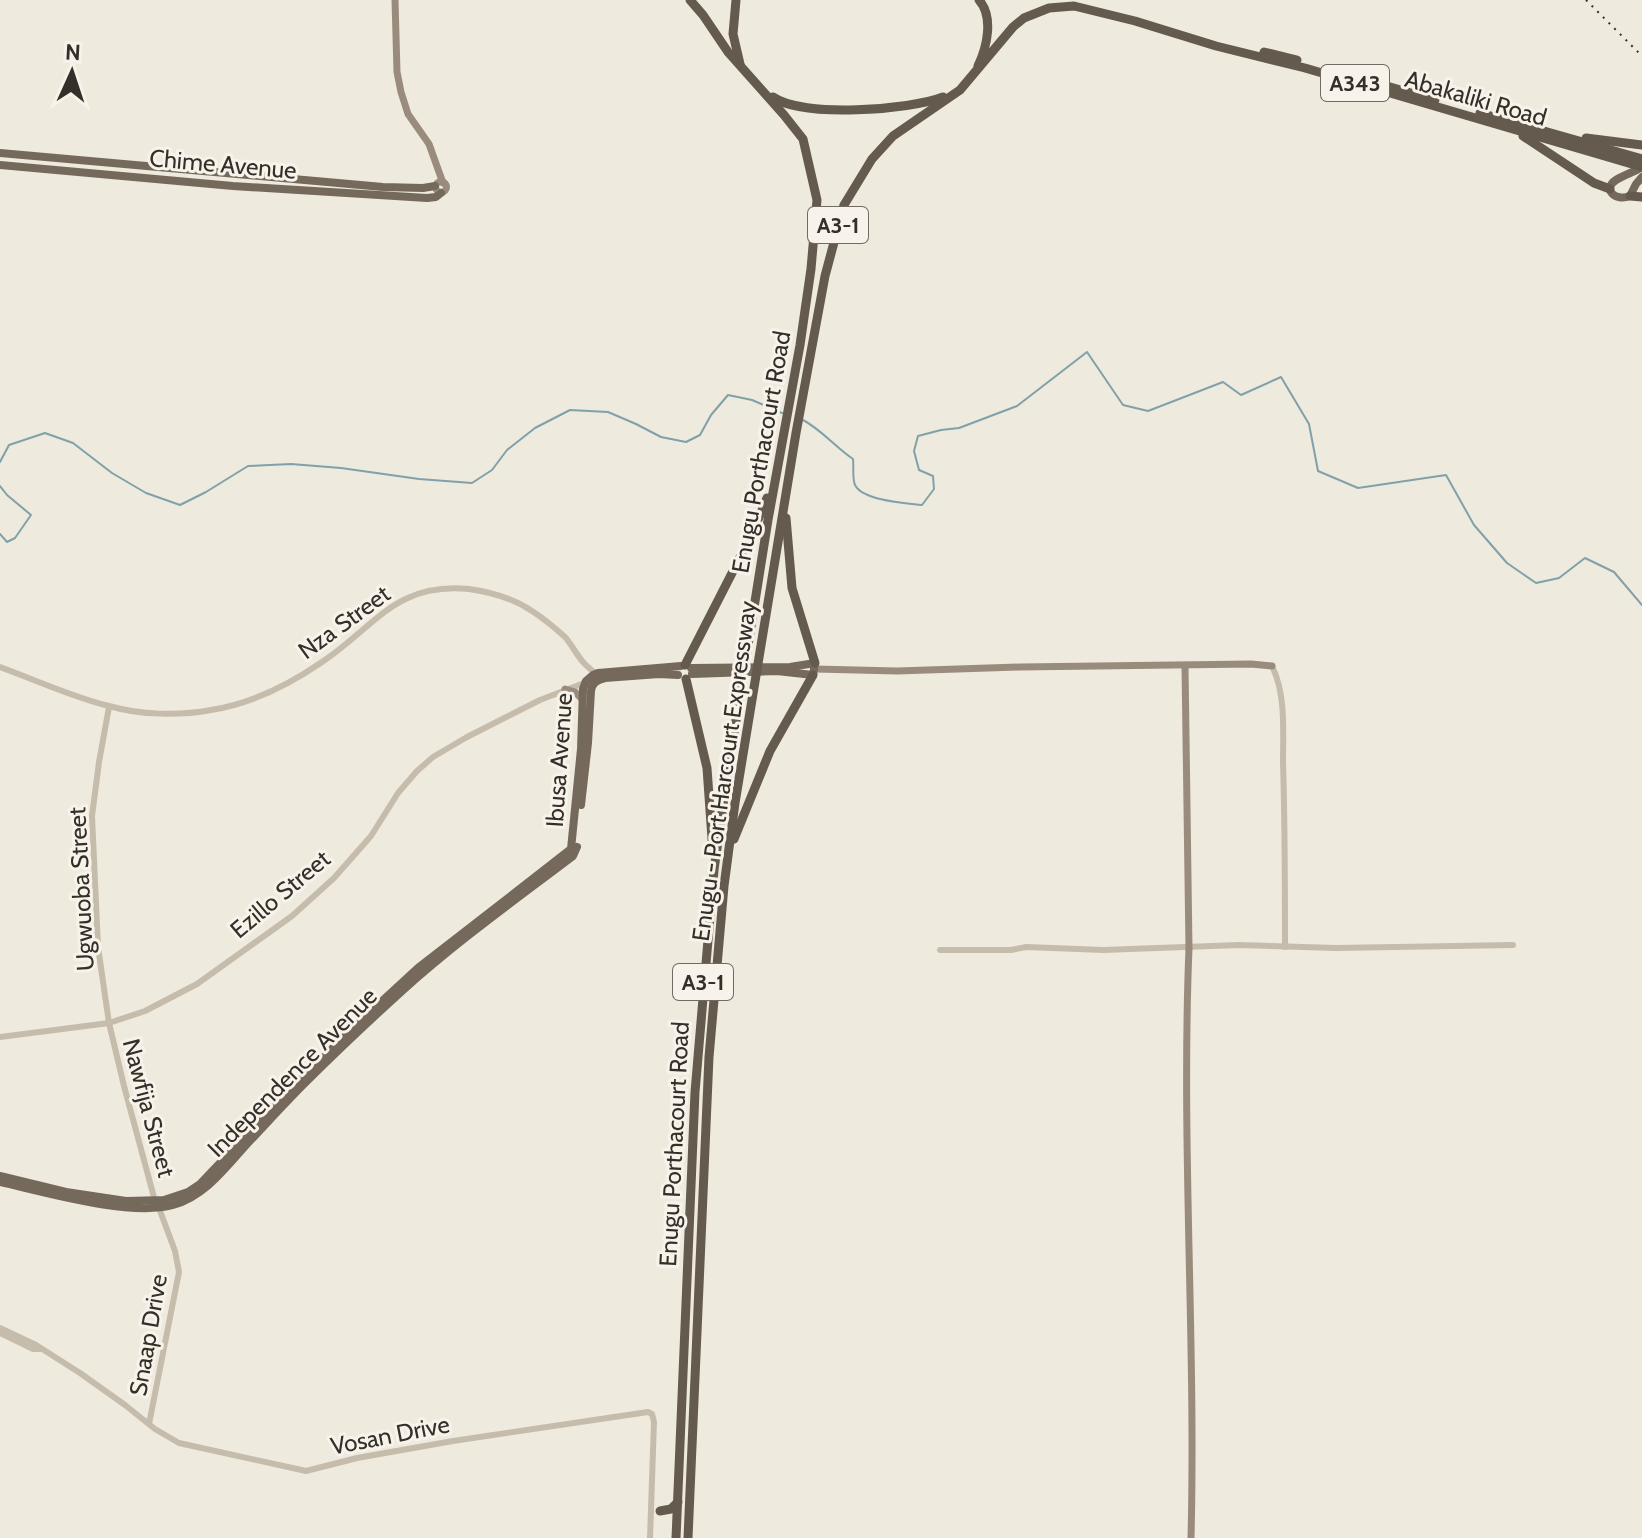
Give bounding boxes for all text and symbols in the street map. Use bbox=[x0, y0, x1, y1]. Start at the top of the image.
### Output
north arrow bbox=[32, 32, 112, 112]
text: N bbox=[65, 39, 81, 66]
street label: Abakaliki Road bbox=[1402, 64, 1550, 132]
road number: A343 bbox=[1321, 65, 1389, 101]
street label: Chime Avenue bbox=[148, 143, 298, 185]
road number: A3-1 bbox=[808, 207, 868, 243]
street label: Enugu Porthacourt Road bbox=[725, 329, 797, 575]
street label: Nza Street bbox=[292, 579, 396, 665]
street label: Enugu - Port Harcourt Expressway bbox=[686, 599, 762, 943]
street label: Ibusa Avenue bbox=[540, 692, 578, 828]
street label: Ugwuoba Street bbox=[62, 806, 100, 972]
street label: Ezillo Street bbox=[224, 844, 336, 944]
road number: A3-1 bbox=[673, 964, 733, 1000]
street label: Independence Avenue bbox=[201, 981, 383, 1163]
street label: Enugu Porthacourt Road bbox=[653, 1021, 695, 1267]
street label: Nawfija Street bbox=[117, 1036, 181, 1180]
street label: Snaap Drive bbox=[123, 1272, 173, 1398]
street label: Vosan Drive bbox=[328, 1409, 452, 1461]

